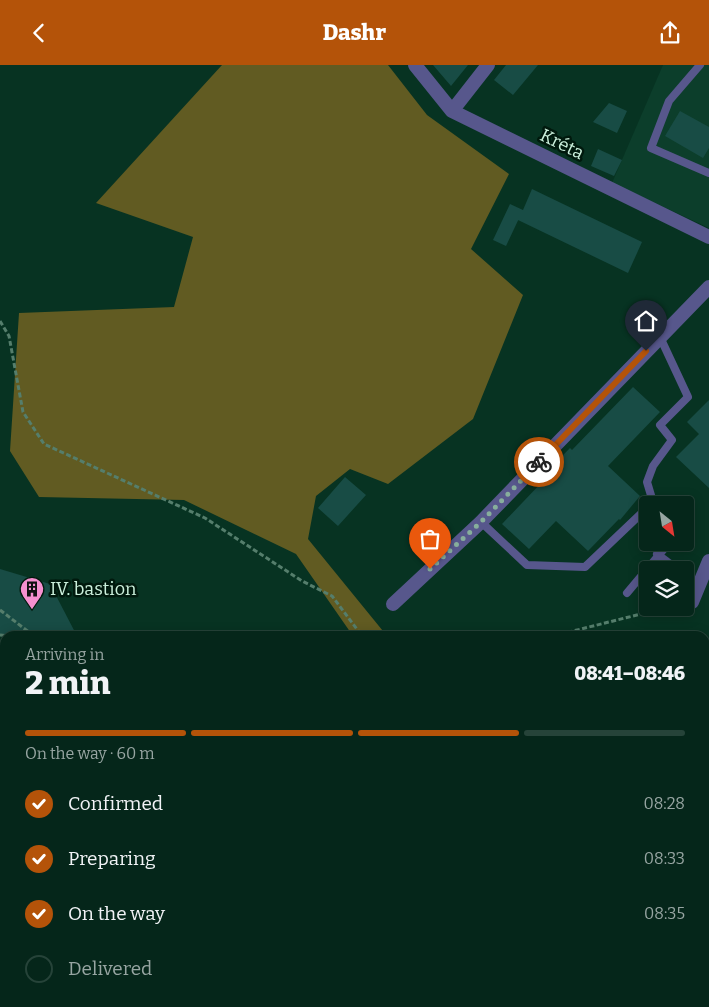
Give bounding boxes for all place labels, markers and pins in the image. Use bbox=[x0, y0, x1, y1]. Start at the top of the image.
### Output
pin bbox=[625, 300, 667, 351]
pin bbox=[409, 518, 451, 569]
building icon: IV. bastion bbox=[19, 576, 45, 610]
place label: IV. bastion bbox=[50, 578, 137, 600]

